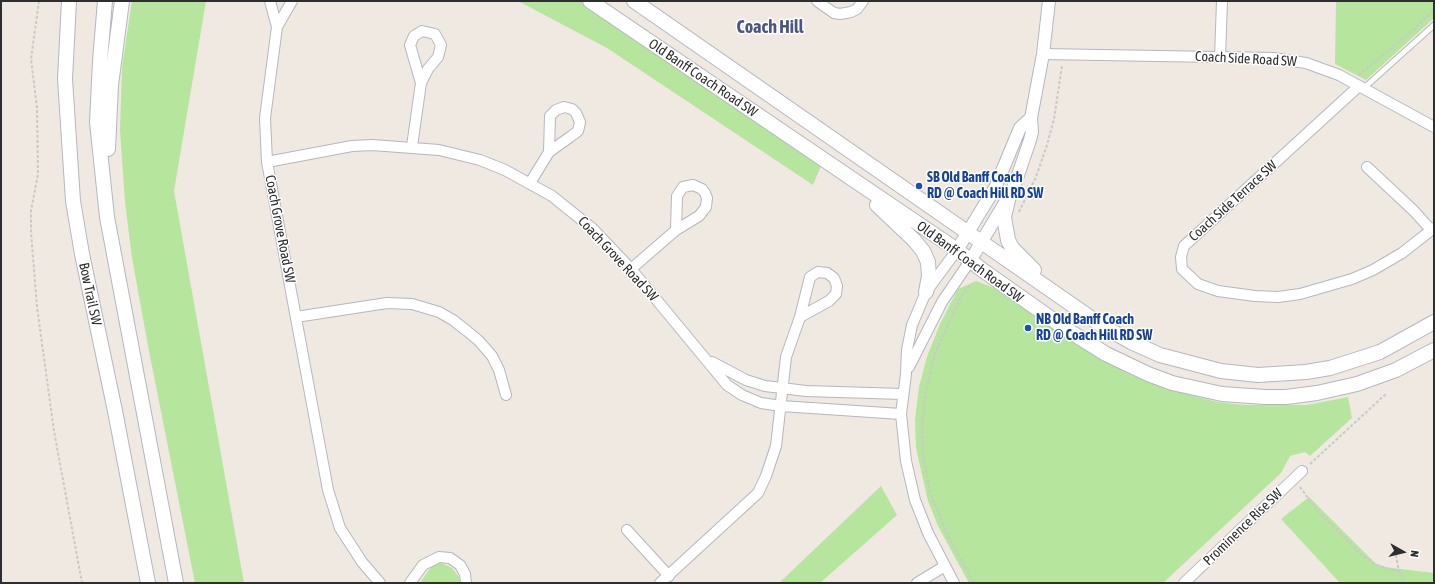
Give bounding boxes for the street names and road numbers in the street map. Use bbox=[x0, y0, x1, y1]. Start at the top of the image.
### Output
street label: Old Banff Coach Road SW bbox=[645, 35, 761, 121]
street label: Coach Side Road SW bbox=[1195, 48, 1297, 70]
street label: Coach Side Terrace SW bbox=[1185, 157, 1281, 245]
street label: Coach Grove Road SW bbox=[261, 173, 299, 285]
street label: Coach Grove Road SW bbox=[574, 213, 662, 305]
street label: Old Banff Coach Road SW bbox=[913, 218, 1027, 306]
street label: Bow Trail SW bbox=[75, 261, 105, 327]
street label: Prominence Rise SW bbox=[1200, 485, 1286, 569]

